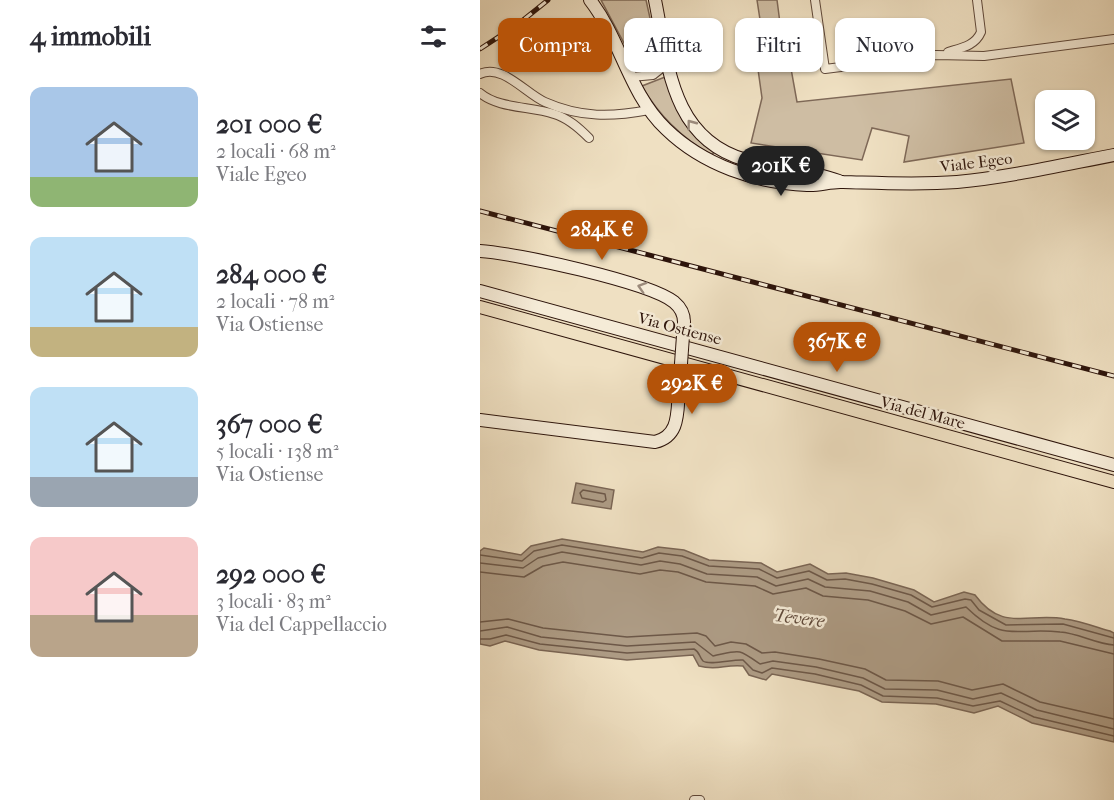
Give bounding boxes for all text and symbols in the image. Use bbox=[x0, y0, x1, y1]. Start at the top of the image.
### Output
chip: Compra bbox=[498, 18, 612, 72]
chip: Affitta bbox=[624, 18, 723, 72]
chip: Filtri bbox=[735, 18, 823, 72]
chip: Nuovo bbox=[835, 18, 935, 72]
icon: filters bbox=[417, 20, 450, 53]
text: 4 immobili bbox=[30, 21, 151, 52]
map controls bbox=[1035, 90, 1095, 150]
button: layers bbox=[1035, 90, 1095, 150]
text: 201 000 € bbox=[216, 109, 322, 140]
icon: home bbox=[78, 111, 150, 183]
one-way arrow bbox=[687, 120, 698, 131]
text: 2 locali · 68 m² bbox=[216, 140, 336, 163]
pin: 201K € bbox=[732, 146, 830, 197]
street label: Viale Egeo bbox=[938, 149, 1013, 176]
text: 201K € bbox=[751, 154, 811, 177]
text: Viale Egeo bbox=[216, 163, 307, 186]
pin: 284K € bbox=[553, 210, 651, 261]
text: 284K € bbox=[571, 218, 633, 241]
text: 284 000 € bbox=[216, 259, 327, 290]
icon: home bbox=[78, 261, 150, 333]
one-way arrow bbox=[637, 282, 648, 294]
text: 2 locali · 78 m² bbox=[216, 290, 334, 313]
street label: Via Ostiense bbox=[635, 308, 724, 349]
text: Via Ostiense bbox=[216, 313, 323, 336]
pin: 367K € bbox=[788, 322, 886, 373]
text: 367K € bbox=[807, 330, 867, 353]
pin: 292K € bbox=[643, 364, 741, 415]
text: 292K € bbox=[661, 372, 723, 395]
street label: Via del Mare bbox=[877, 392, 967, 433]
text: 367 000 € bbox=[216, 409, 323, 440]
icon: home bbox=[78, 411, 150, 483]
text: 5 locali · 138 m² bbox=[216, 440, 339, 463]
text: Via Ostiense bbox=[216, 463, 323, 486]
text: 292 000 € bbox=[216, 559, 326, 590]
icon: home bbox=[78, 561, 150, 633]
text: 3 locali · 83 m² bbox=[216, 590, 331, 613]
water label: Tevere bbox=[772, 605, 826, 632]
text: Via del Cappellaccio bbox=[216, 613, 387, 636]

